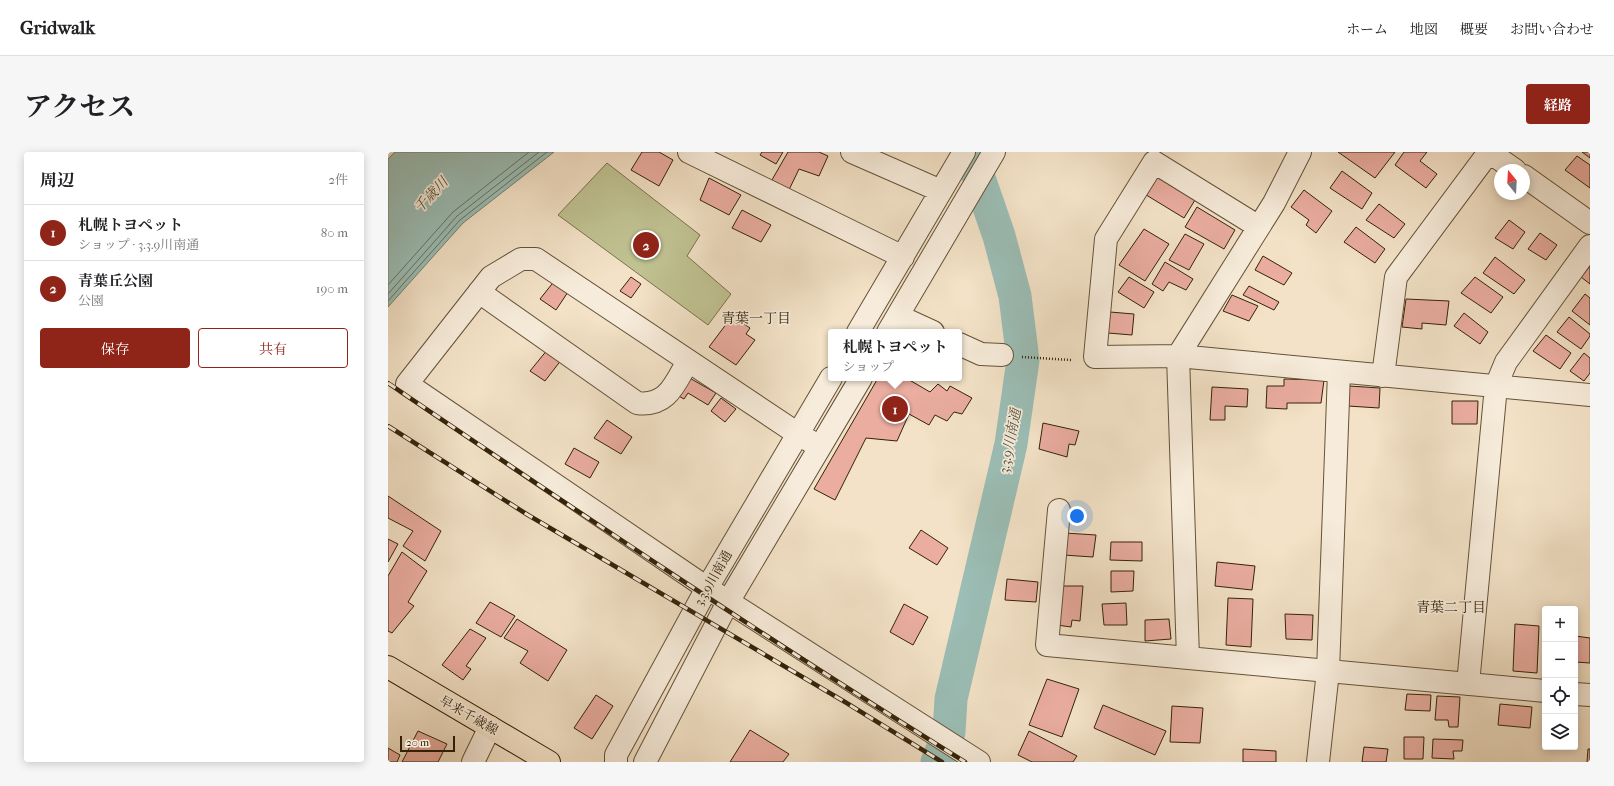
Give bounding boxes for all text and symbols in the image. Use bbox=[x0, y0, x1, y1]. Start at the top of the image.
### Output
text: Gridwalk bbox=[20, 17, 95, 39]
text: ホーム bbox=[1346, 21, 1388, 38]
text: 地図 bbox=[1410, 21, 1438, 38]
text: 概要 bbox=[1460, 21, 1488, 38]
text: お問い合わせ bbox=[1510, 21, 1594, 38]
button: 経路 bbox=[1526, 84, 1590, 124]
text: アクセス bbox=[24, 90, 135, 123]
north arrow bbox=[1494, 164, 1530, 200]
text: 周辺 bbox=[40, 170, 74, 190]
text: 2件 bbox=[328, 172, 348, 187]
water label: 千歳川 bbox=[410, 172, 453, 216]
text: 札幌トヨペット bbox=[78, 216, 183, 234]
text: 1 bbox=[51, 225, 55, 240]
text: 80 m bbox=[321, 225, 348, 240]
pin: 2 bbox=[633, 230, 659, 260]
text: ショップ · 3.3.9川南通 bbox=[78, 237, 199, 252]
text: 青葉丘公園 bbox=[78, 272, 153, 290]
text: 2 bbox=[50, 281, 56, 296]
text: 190 m bbox=[316, 281, 348, 296]
text: 公園 bbox=[78, 293, 104, 308]
district label: 青葉一丁目 bbox=[721, 310, 791, 327]
button: 保存 bbox=[40, 328, 190, 368]
button: 共有 bbox=[198, 328, 348, 368]
popup bbox=[828, 329, 962, 381]
text: 札幌トヨペット bbox=[842, 338, 948, 356]
text: ショップ bbox=[842, 359, 894, 374]
pin: 1 bbox=[882, 394, 908, 424]
water label: 3.3.9川南通 bbox=[995, 405, 1025, 475]
your location bbox=[1067, 506, 1087, 526]
street label: 3.3.9川南通 bbox=[691, 548, 735, 608]
district label: 青葉二丁目 bbox=[1416, 599, 1486, 616]
map controls bbox=[1542, 606, 1578, 750]
button: + bbox=[1542, 606, 1578, 642]
button: − bbox=[1542, 642, 1578, 678]
button: locate bbox=[1542, 678, 1578, 714]
street label: 早来千歳線 bbox=[437, 692, 501, 738]
button: layers bbox=[1542, 714, 1578, 750]
scale bar bbox=[400, 734, 455, 753]
text: 20 m bbox=[406, 736, 429, 749]

